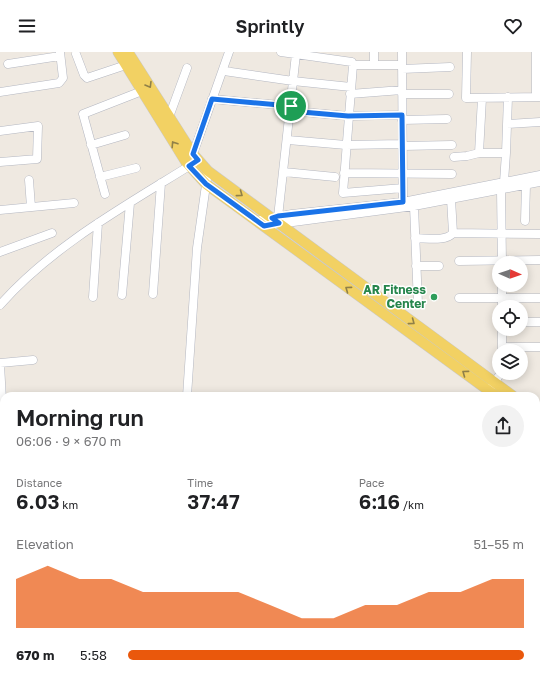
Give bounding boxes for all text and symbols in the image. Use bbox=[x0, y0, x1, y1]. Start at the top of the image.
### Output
icon: menu bbox=[16, 15, 38, 37]
text: Sprintly bbox=[236, 15, 304, 37]
icon: heart bbox=[502, 15, 524, 37]
one-way arrow bbox=[144, 81, 151, 88]
pin bbox=[274, 89, 308, 123]
icon: arrive bbox=[280, 95, 302, 117]
one-way arrow bbox=[171, 141, 179, 148]
one-way arrow bbox=[236, 189, 243, 197]
north arrow bbox=[492, 256, 528, 292]
map controls bbox=[492, 256, 528, 380]
place label: AR Fitness Center bbox=[363, 282, 426, 311]
one-way arrow bbox=[345, 286, 352, 294]
marker: AR Fitness Center bbox=[429, 292, 439, 302]
button: locate bbox=[492, 300, 528, 336]
one-way arrow bbox=[407, 317, 414, 324]
button: layers bbox=[492, 344, 528, 380]
one-way arrow bbox=[462, 371, 469, 378]
text: Morning run bbox=[16, 404, 144, 431]
button: share bbox=[482, 405, 524, 447]
text: 06:06 · 9 × 670 m bbox=[16, 433, 121, 449]
text: Distance bbox=[16, 476, 62, 489]
text: Time bbox=[187, 476, 213, 489]
text: Pace bbox=[359, 476, 384, 489]
text: 6.03 bbox=[16, 489, 60, 513]
text: 37:47 bbox=[187, 489, 240, 513]
text: 6:16 bbox=[359, 489, 400, 513]
text: km bbox=[60, 498, 78, 511]
text: /km bbox=[400, 498, 424, 511]
text: Elevation bbox=[16, 536, 74, 552]
text: 51–55 m bbox=[473, 536, 524, 552]
text: 670 m bbox=[16, 647, 54, 663]
text: 5:58 bbox=[80, 647, 107, 663]

